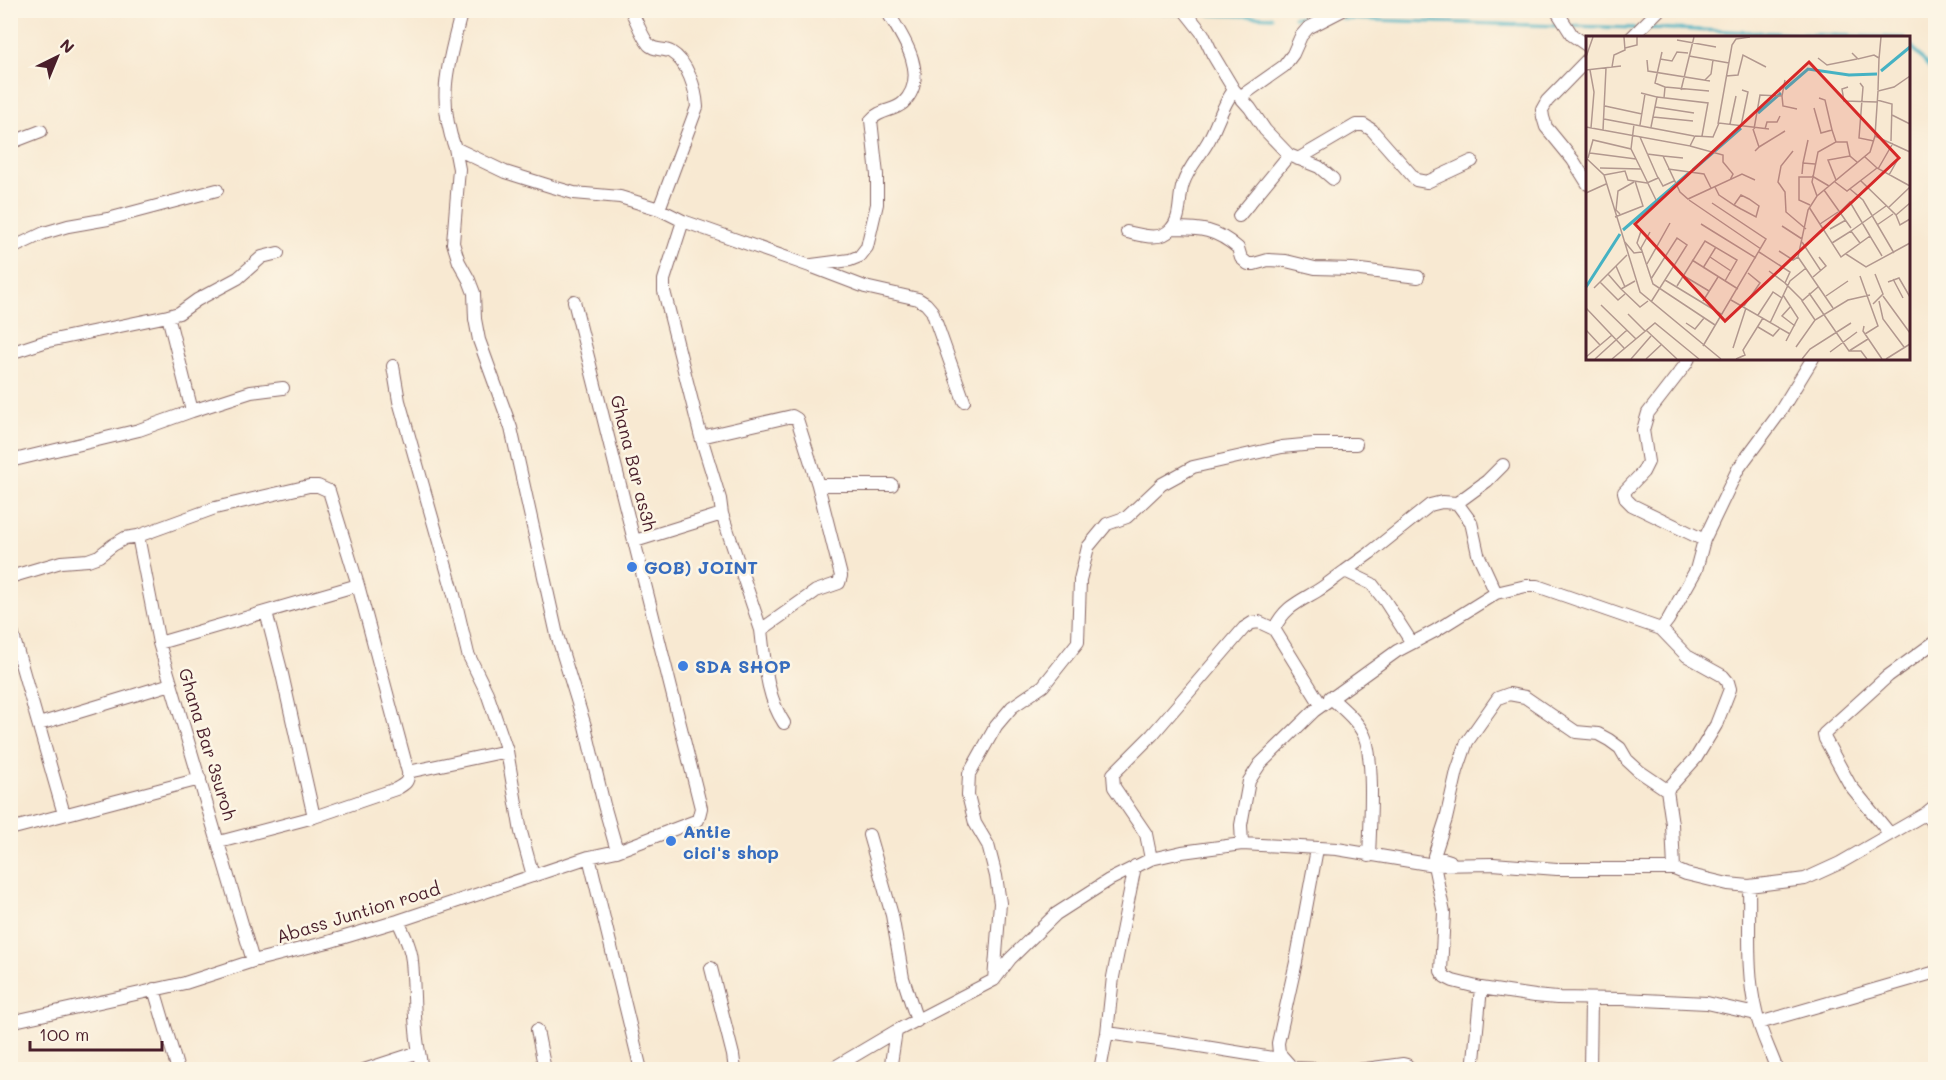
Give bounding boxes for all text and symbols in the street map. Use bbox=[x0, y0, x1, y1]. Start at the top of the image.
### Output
north arrow bbox=[27, 27, 87, 87]
text: N bbox=[56, 34, 79, 57]
inset map bbox=[1586, 36, 1910, 360]
street label: Ghana Bar as3h bbox=[605, 392, 663, 534]
place label: GOB) JOINT bbox=[644, 555, 758, 579]
marker: GOB) JOINT bbox=[625, 560, 639, 574]
place label: SDA SHOP bbox=[695, 654, 791, 678]
marker: SDA SHOP bbox=[676, 659, 690, 673]
street label: Ghana Bar 3suroh bbox=[173, 665, 243, 823]
place label: Antie cici's shop bbox=[683, 819, 779, 864]
marker: Antie cici's shop bbox=[664, 834, 678, 848]
street label: Abass Juntion road bbox=[273, 876, 443, 948]
scale bar bbox=[30, 1014, 162, 1052]
text: 100 m bbox=[39, 1022, 89, 1046]

